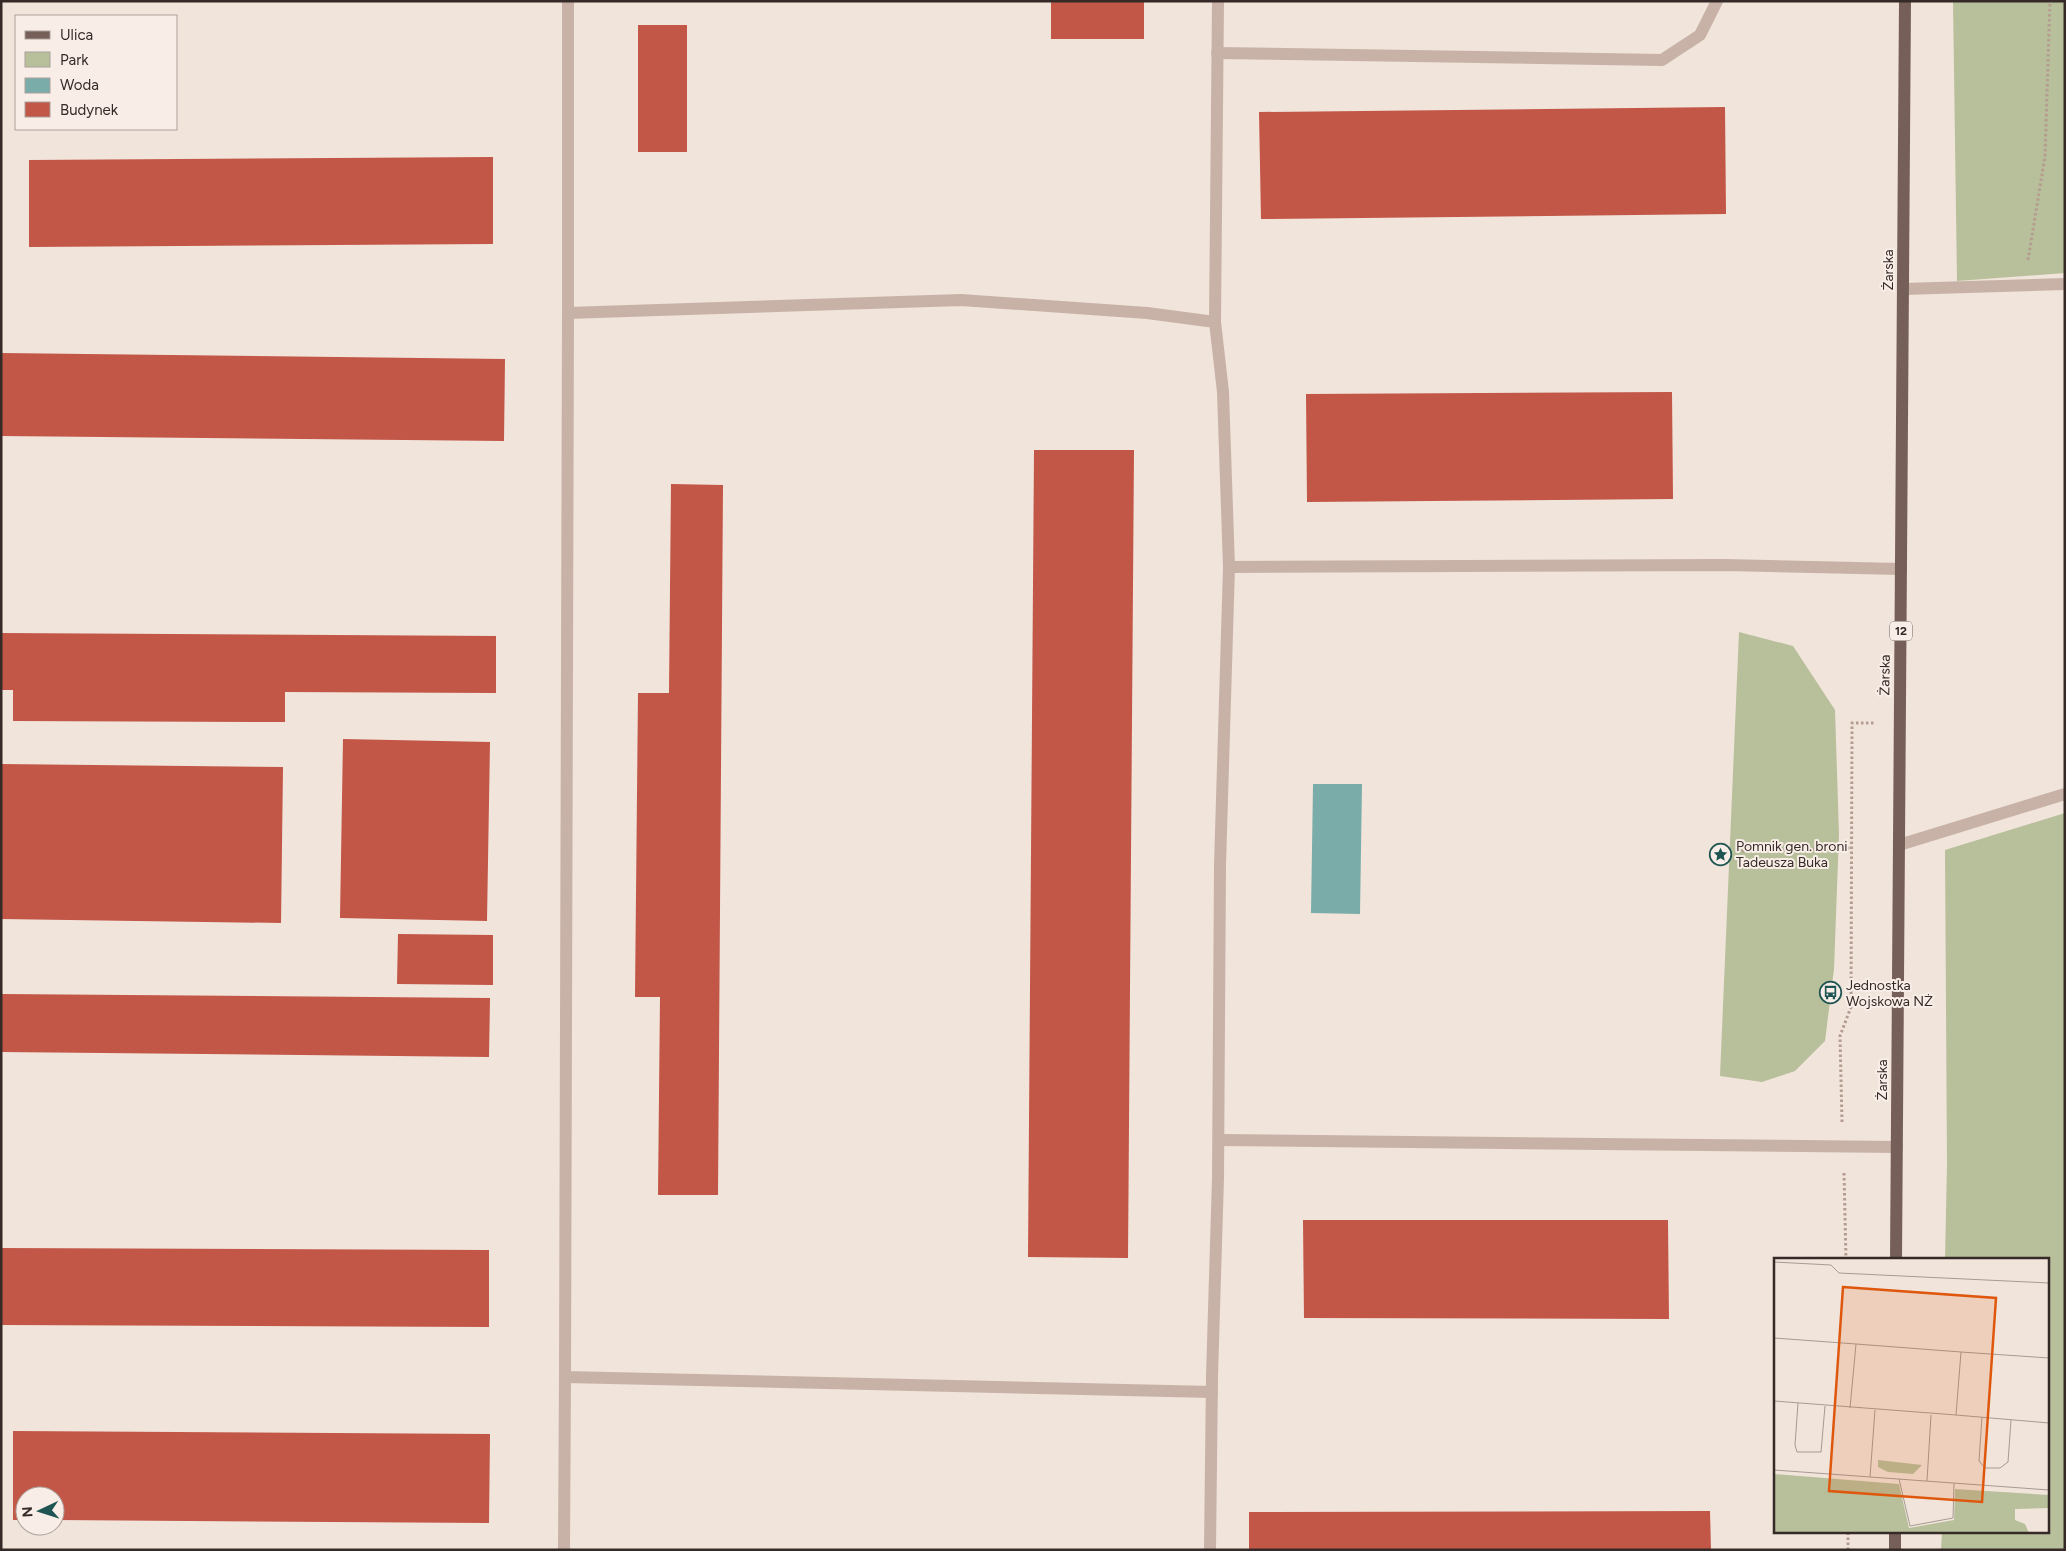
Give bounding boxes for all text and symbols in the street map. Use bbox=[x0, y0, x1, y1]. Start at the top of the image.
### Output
legend bbox=[15, 15, 178, 130]
text: Ulica bbox=[60, 26, 93, 44]
text: Park bbox=[60, 51, 89, 69]
text: Woda bbox=[60, 76, 99, 94]
text: Budynek bbox=[60, 101, 119, 119]
street label: Żarska bbox=[1880, 249, 1897, 291]
road number: 12 bbox=[1890, 622, 1912, 640]
street label: Żarska bbox=[1876, 654, 1894, 696]
place label: Pomnik gen. broni Tadeusza Buka bbox=[1736, 838, 1847, 871]
place icon: Pomnik gen. broni Tadeusza Buka bbox=[1708, 842, 1732, 866]
place label: Jednostka Wojskowa NŻ bbox=[1846, 977, 1933, 1010]
bus stop icon: Jednostka Wojskowa NŻ bbox=[1818, 981, 1842, 1005]
street label: Żarska bbox=[1874, 1059, 1891, 1101]
inset map bbox=[1774, 1258, 2048, 1534]
north arrow bbox=[15, 1486, 65, 1536]
text: N bbox=[19, 1506, 36, 1518]

